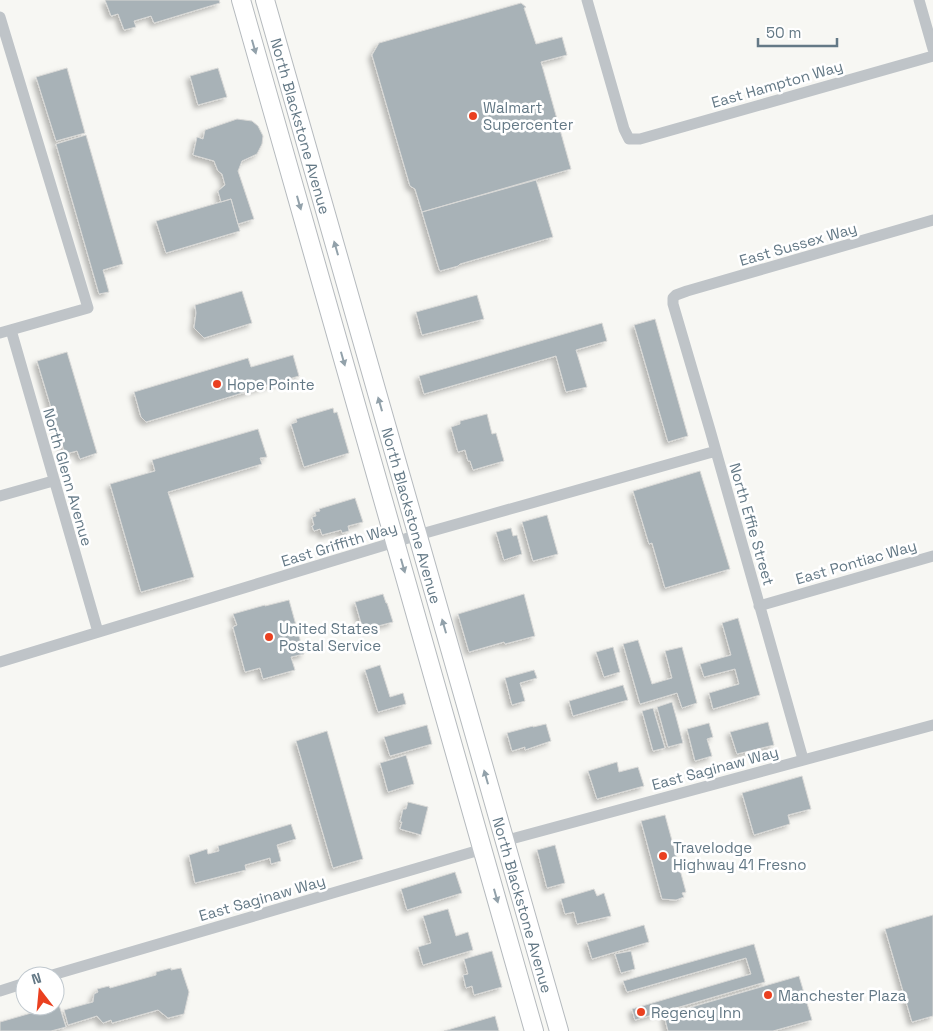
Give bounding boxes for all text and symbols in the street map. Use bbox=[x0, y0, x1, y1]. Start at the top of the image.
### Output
scale bar bbox=[758, 15, 837, 47]
text: 50 m bbox=[766, 23, 801, 42]
street label: North Blackstone Avenue bbox=[267, 36, 335, 216]
one-way arrow bbox=[251, 39, 259, 54]
street label: East Hampton Way bbox=[709, 56, 845, 112]
place label: Walmart Supercenter bbox=[483, 98, 574, 134]
marker: Walmart Supercenter bbox=[467, 110, 479, 122]
one-way arrow bbox=[295, 196, 303, 211]
street label: East Sussex Way bbox=[737, 218, 859, 270]
one-way arrow bbox=[331, 241, 339, 256]
one-way arrow bbox=[340, 352, 348, 367]
place label: Hope Pointe bbox=[227, 375, 315, 394]
marker: Hope Pointe bbox=[211, 378, 223, 390]
one-way arrow bbox=[376, 397, 384, 412]
street label: North Glenn Avenue bbox=[39, 406, 97, 548]
street label: North Blackstone Avenue bbox=[378, 425, 446, 606]
street label: North Effie Street bbox=[725, 461, 779, 588]
street label: East Griffith Way bbox=[279, 517, 399, 571]
street label: East Pontiac Way bbox=[793, 536, 919, 588]
one-way arrow bbox=[399, 559, 407, 574]
place label: United States Postal Service bbox=[279, 619, 381, 655]
one-way arrow bbox=[439, 619, 447, 634]
marker: United States Postal Service bbox=[263, 631, 275, 643]
street label: East Saginaw Way bbox=[650, 742, 780, 794]
one-way arrow bbox=[482, 769, 490, 784]
street label: North Blackstone Avenue bbox=[489, 815, 557, 995]
place label: Travelodge Highway 41 Fresno bbox=[673, 838, 807, 874]
marker: Travelodge Highway 41 Fresno bbox=[657, 850, 669, 862]
street label: East Saginaw Way bbox=[197, 871, 327, 925]
one-way arrow bbox=[493, 889, 501, 904]
north arrow bbox=[15, 966, 65, 1016]
text: N bbox=[29, 969, 43, 988]
place label: Manchester Plaza bbox=[778, 986, 907, 1005]
marker: Manchester Plaza bbox=[762, 989, 774, 1001]
place label: Regency Inn bbox=[651, 1003, 741, 1022]
marker: Regency Inn bbox=[635, 1006, 647, 1018]

